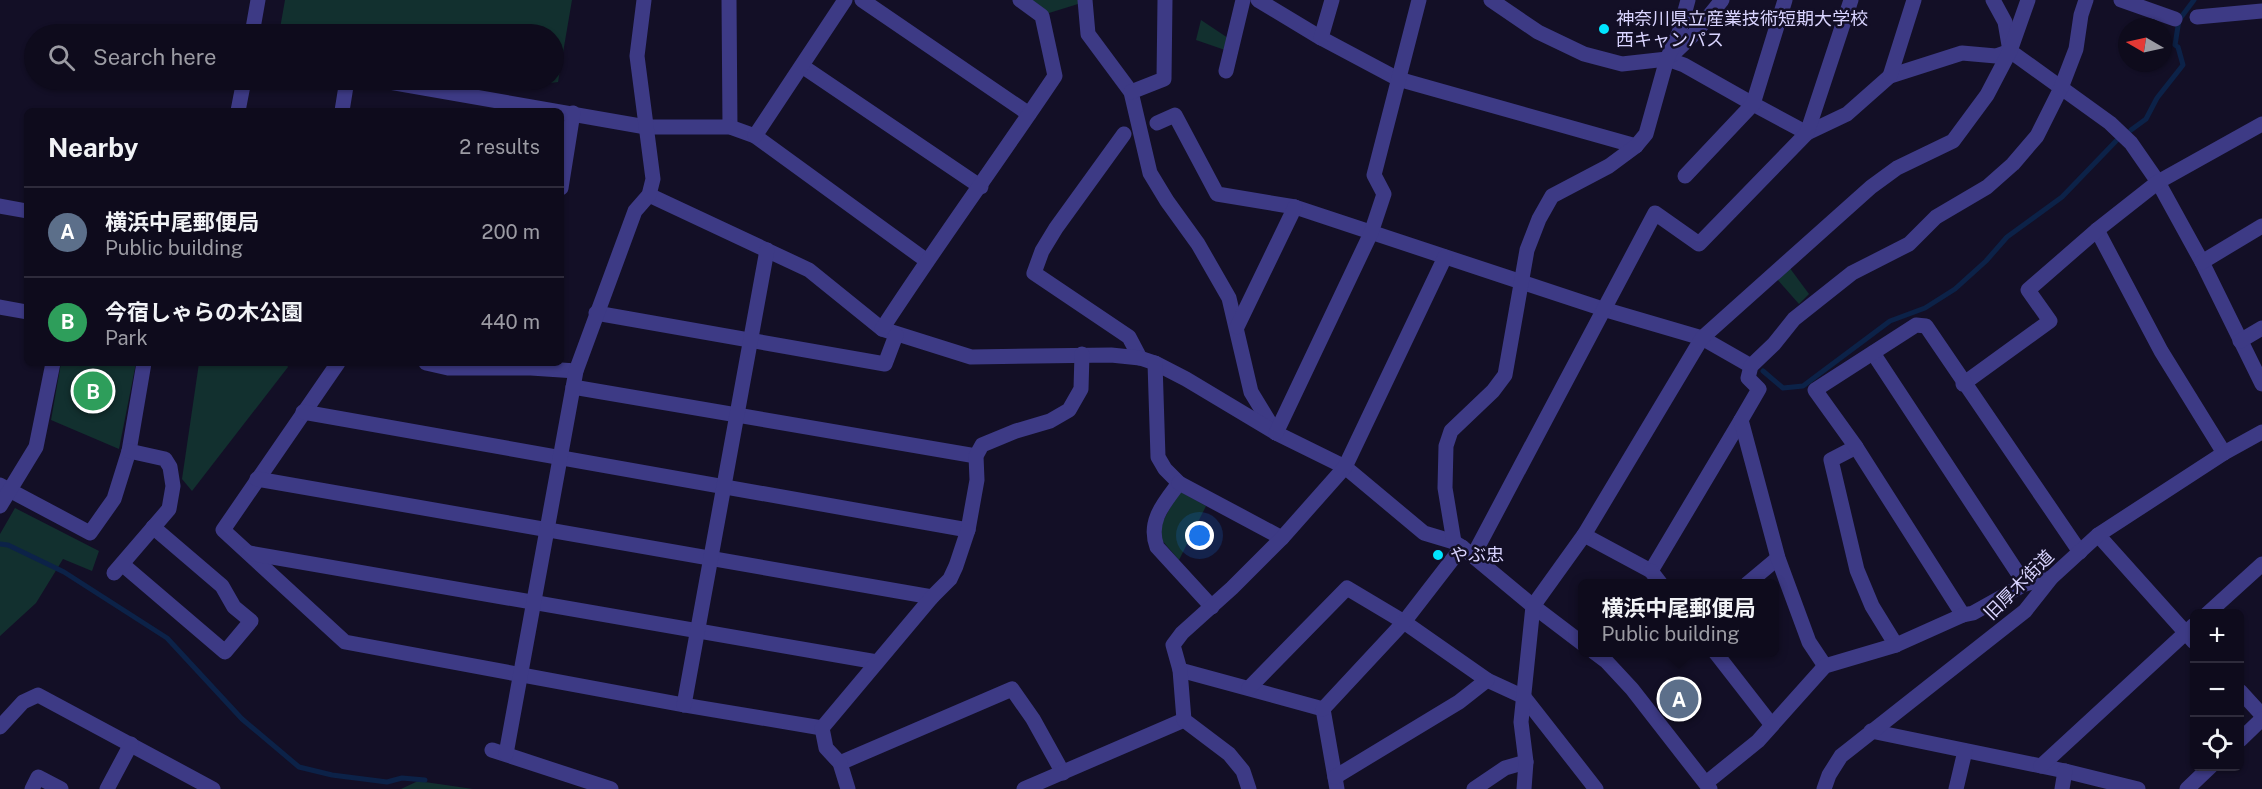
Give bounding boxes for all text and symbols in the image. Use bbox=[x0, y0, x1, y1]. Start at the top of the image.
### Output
place label: 神奈川県立産業技術短期大学校 西キャンパス bbox=[1616, 8, 1868, 50]
north arrow bbox=[2118, 18, 2172, 72]
marker: 神奈川県立産業技術短期大学校 西キャンパス bbox=[1597, 22, 1611, 36]
search box bbox=[24, 24, 564, 90]
icon: search bbox=[45, 41, 78, 74]
text: Search here bbox=[93, 44, 217, 70]
text: Nearby bbox=[48, 132, 138, 163]
text: 2 results bbox=[459, 135, 540, 159]
text: 横浜中尾郵便局 bbox=[105, 209, 259, 235]
text: A bbox=[60, 220, 75, 244]
text: 200 m bbox=[482, 220, 540, 244]
text: Public building bbox=[105, 236, 243, 260]
text: 今宿しゃらの木公園 bbox=[105, 299, 303, 325]
text: B bbox=[61, 310, 74, 334]
text: 440 m bbox=[480, 310, 540, 334]
text: Park bbox=[105, 326, 148, 350]
pin: B bbox=[74, 368, 112, 414]
your location bbox=[1185, 521, 1214, 550]
place label: やぶ忠 bbox=[1450, 544, 1504, 565]
street label: 旧厚木街道 bbox=[1979, 545, 2058, 624]
marker: やぶ忠 bbox=[1431, 548, 1445, 562]
popup bbox=[1578, 579, 1779, 657]
text: 横浜中尾郵便局 bbox=[1601, 595, 1756, 621]
map controls bbox=[2190, 609, 2244, 771]
button: + bbox=[2190, 609, 2244, 663]
text: Public building bbox=[1601, 622, 1740, 646]
button: − bbox=[2190, 663, 2244, 717]
pin: A bbox=[1660, 676, 1698, 722]
button: locate bbox=[2190, 717, 2244, 771]

